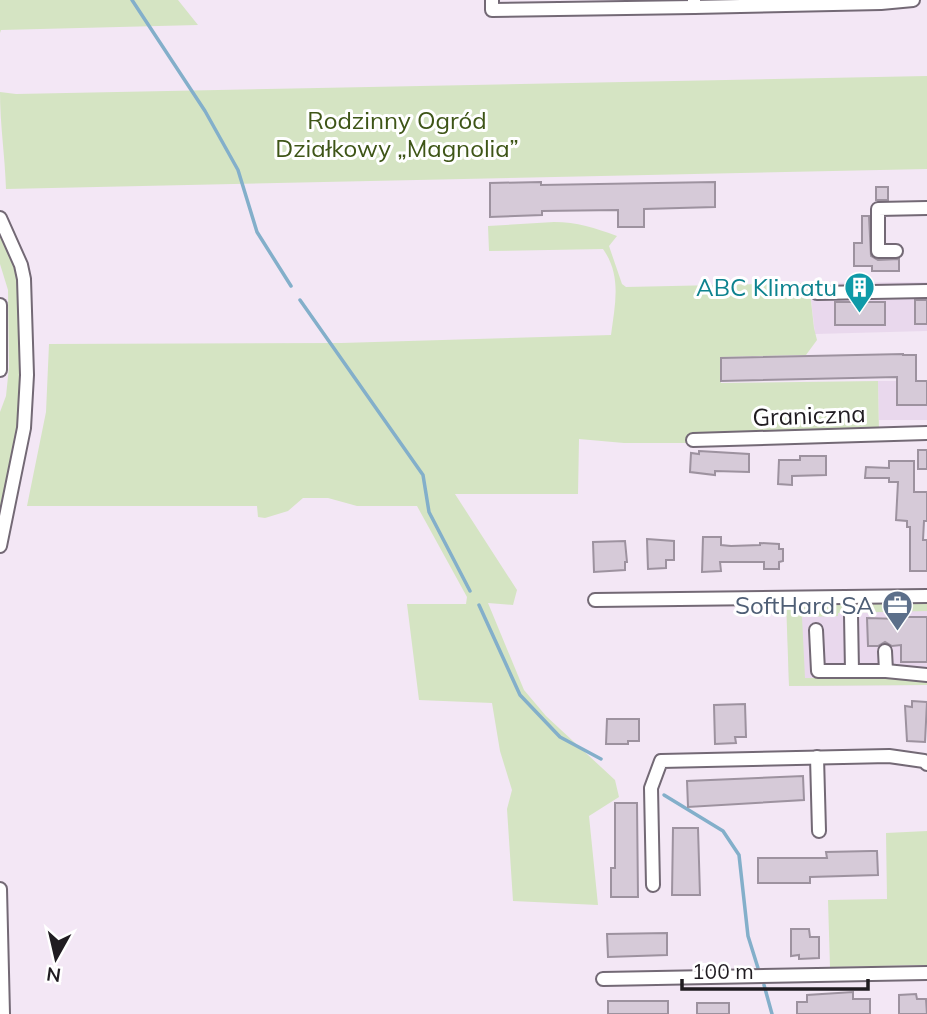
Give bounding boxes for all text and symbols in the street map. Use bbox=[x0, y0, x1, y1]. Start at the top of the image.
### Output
park label: Rodzinny Ogród Działkowy „Magnolia” bbox=[275, 105, 519, 163]
building icon: ABC Klimatu bbox=[843, 270, 877, 314]
place label: ABC Klimatu bbox=[696, 272, 837, 302]
street label: Graniczna bbox=[752, 398, 866, 432]
office icon: SoftHard SA bbox=[880, 588, 914, 632]
place label: SoftHard SA bbox=[735, 590, 874, 620]
north arrow bbox=[21, 923, 91, 993]
scale bar bbox=[682, 948, 867, 992]
text: 100 m bbox=[692, 958, 754, 984]
text: N bbox=[45, 962, 62, 988]

